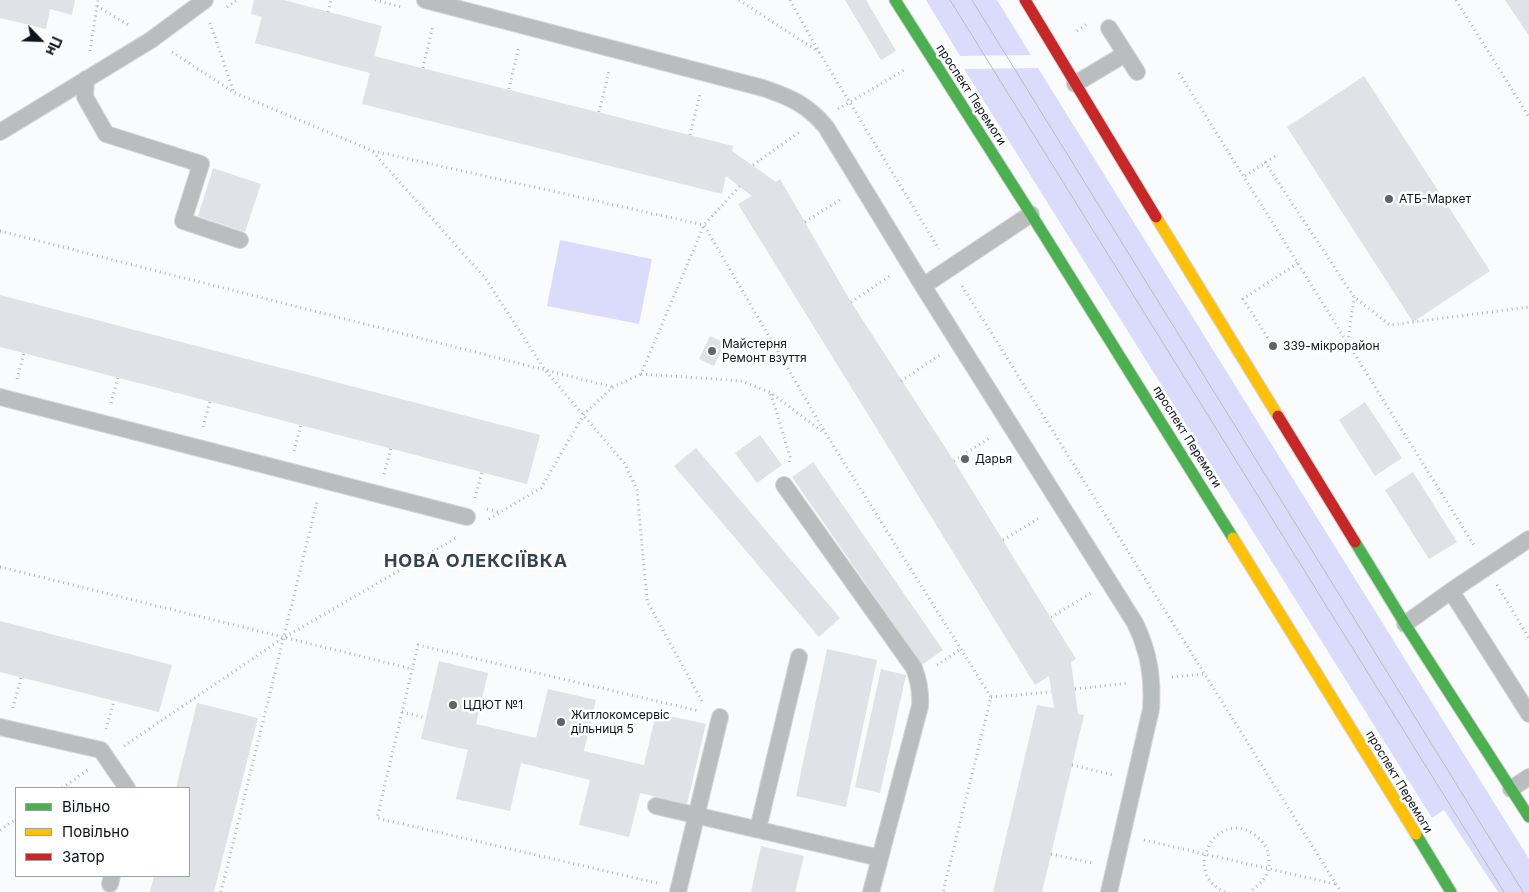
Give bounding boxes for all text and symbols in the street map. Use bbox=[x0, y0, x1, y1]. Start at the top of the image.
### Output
north arrow bbox=[15, 15, 65, 65]
text: Пн bbox=[42, 34, 66, 59]
street label: проспект Перемоги bbox=[933, 42, 1009, 148]
place label: АТБ-Маркет bbox=[1399, 192, 1471, 206]
marker: АТБ-Маркет bbox=[1383, 193, 1395, 205]
place label: Майстерня Ремонт взуття bbox=[722, 337, 807, 365]
place label: 339-мiкрорайон bbox=[1283, 339, 1380, 353]
marker: 339-мiкрорайон bbox=[1267, 340, 1279, 352]
marker: Майстерня Ремонт взуття bbox=[706, 345, 718, 357]
street label: проспект Перемоги bbox=[1150, 383, 1224, 491]
place label: Дарья bbox=[975, 452, 1012, 466]
marker: Дарья bbox=[959, 453, 971, 465]
district label: НОВА ОЛЕКСІЇВКА bbox=[382, 551, 570, 573]
place label: ЦДЮТ №1 bbox=[463, 698, 523, 712]
marker: ЦДЮТ №1 bbox=[447, 699, 459, 711]
place label: Житлокомсервіс дільниця 5 bbox=[571, 708, 670, 736]
marker: Житлокомсервіс дільниця 5 bbox=[555, 716, 567, 728]
street label: проспект Перемоги bbox=[1363, 728, 1435, 836]
legend bbox=[15, 787, 190, 877]
text: Вільно bbox=[62, 797, 110, 816]
text: Повільно bbox=[62, 822, 129, 841]
text: Затор bbox=[62, 847, 105, 866]

